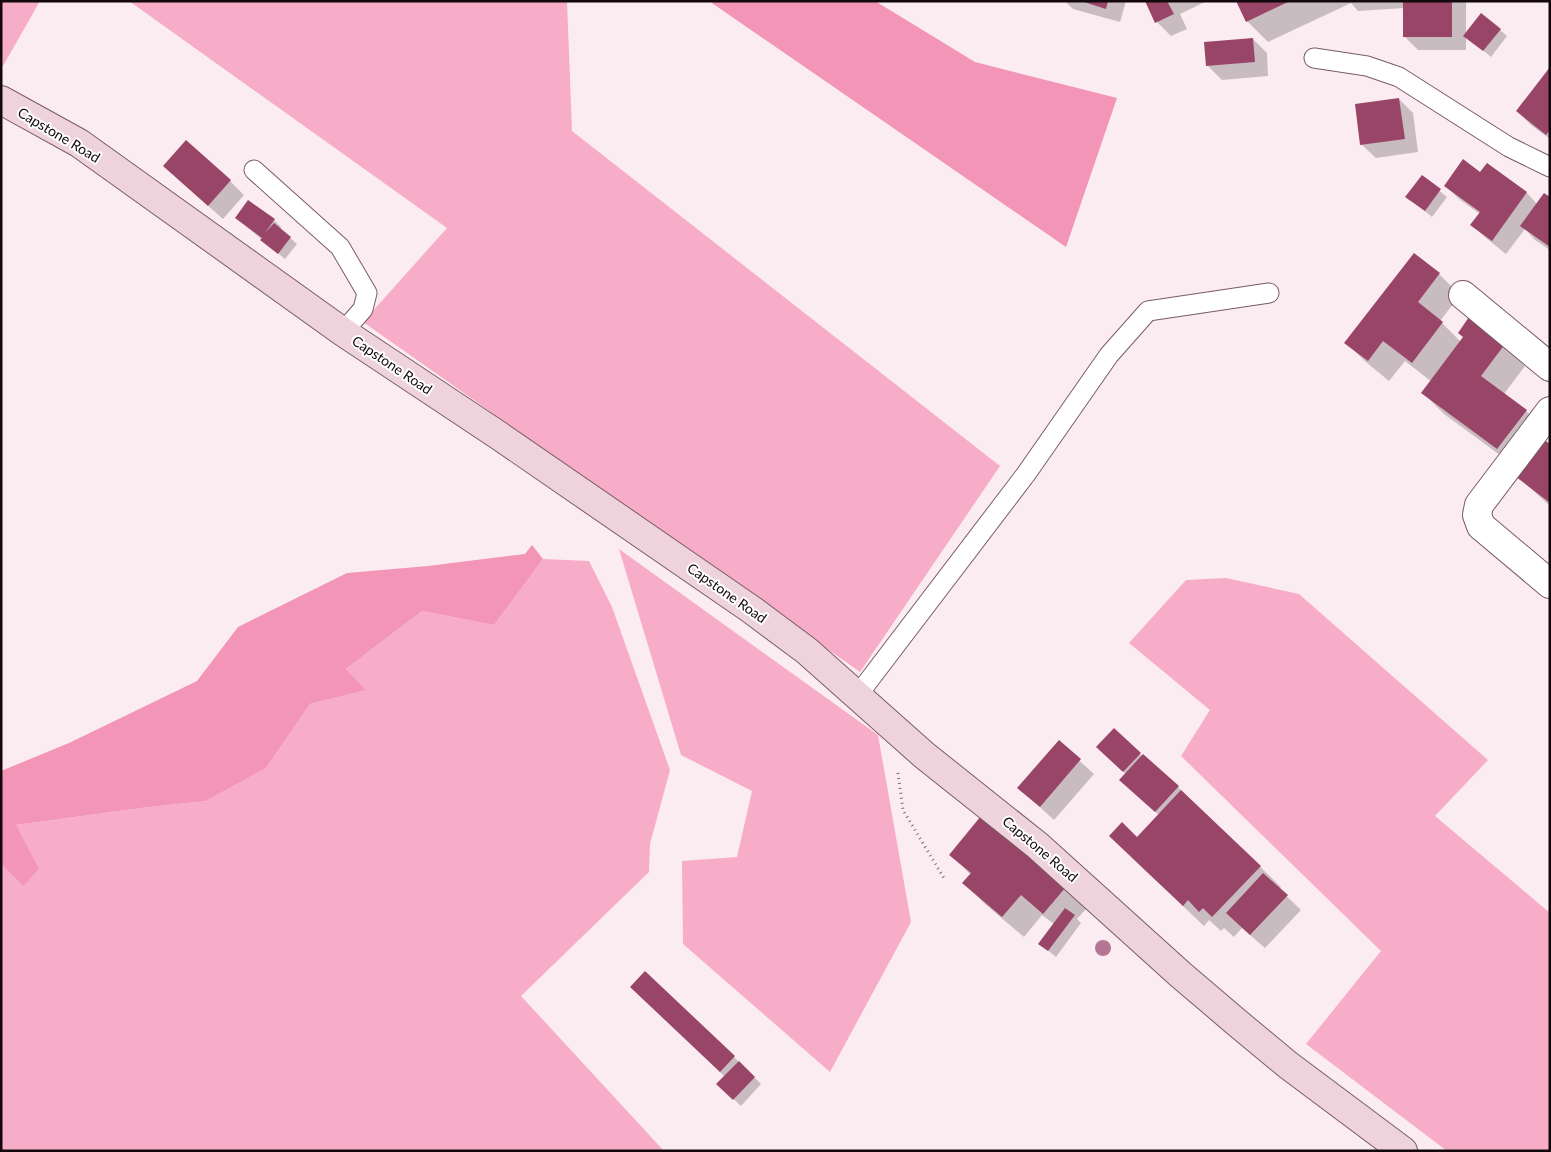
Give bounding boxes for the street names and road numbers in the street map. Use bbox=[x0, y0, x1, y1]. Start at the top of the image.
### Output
street label: Capstone Road bbox=[15, 103, 103, 166]
street label: Capstone Road bbox=[349, 332, 436, 398]
street label: Capstone Road bbox=[684, 559, 770, 626]
street label: Capstone Road bbox=[999, 812, 1081, 885]

